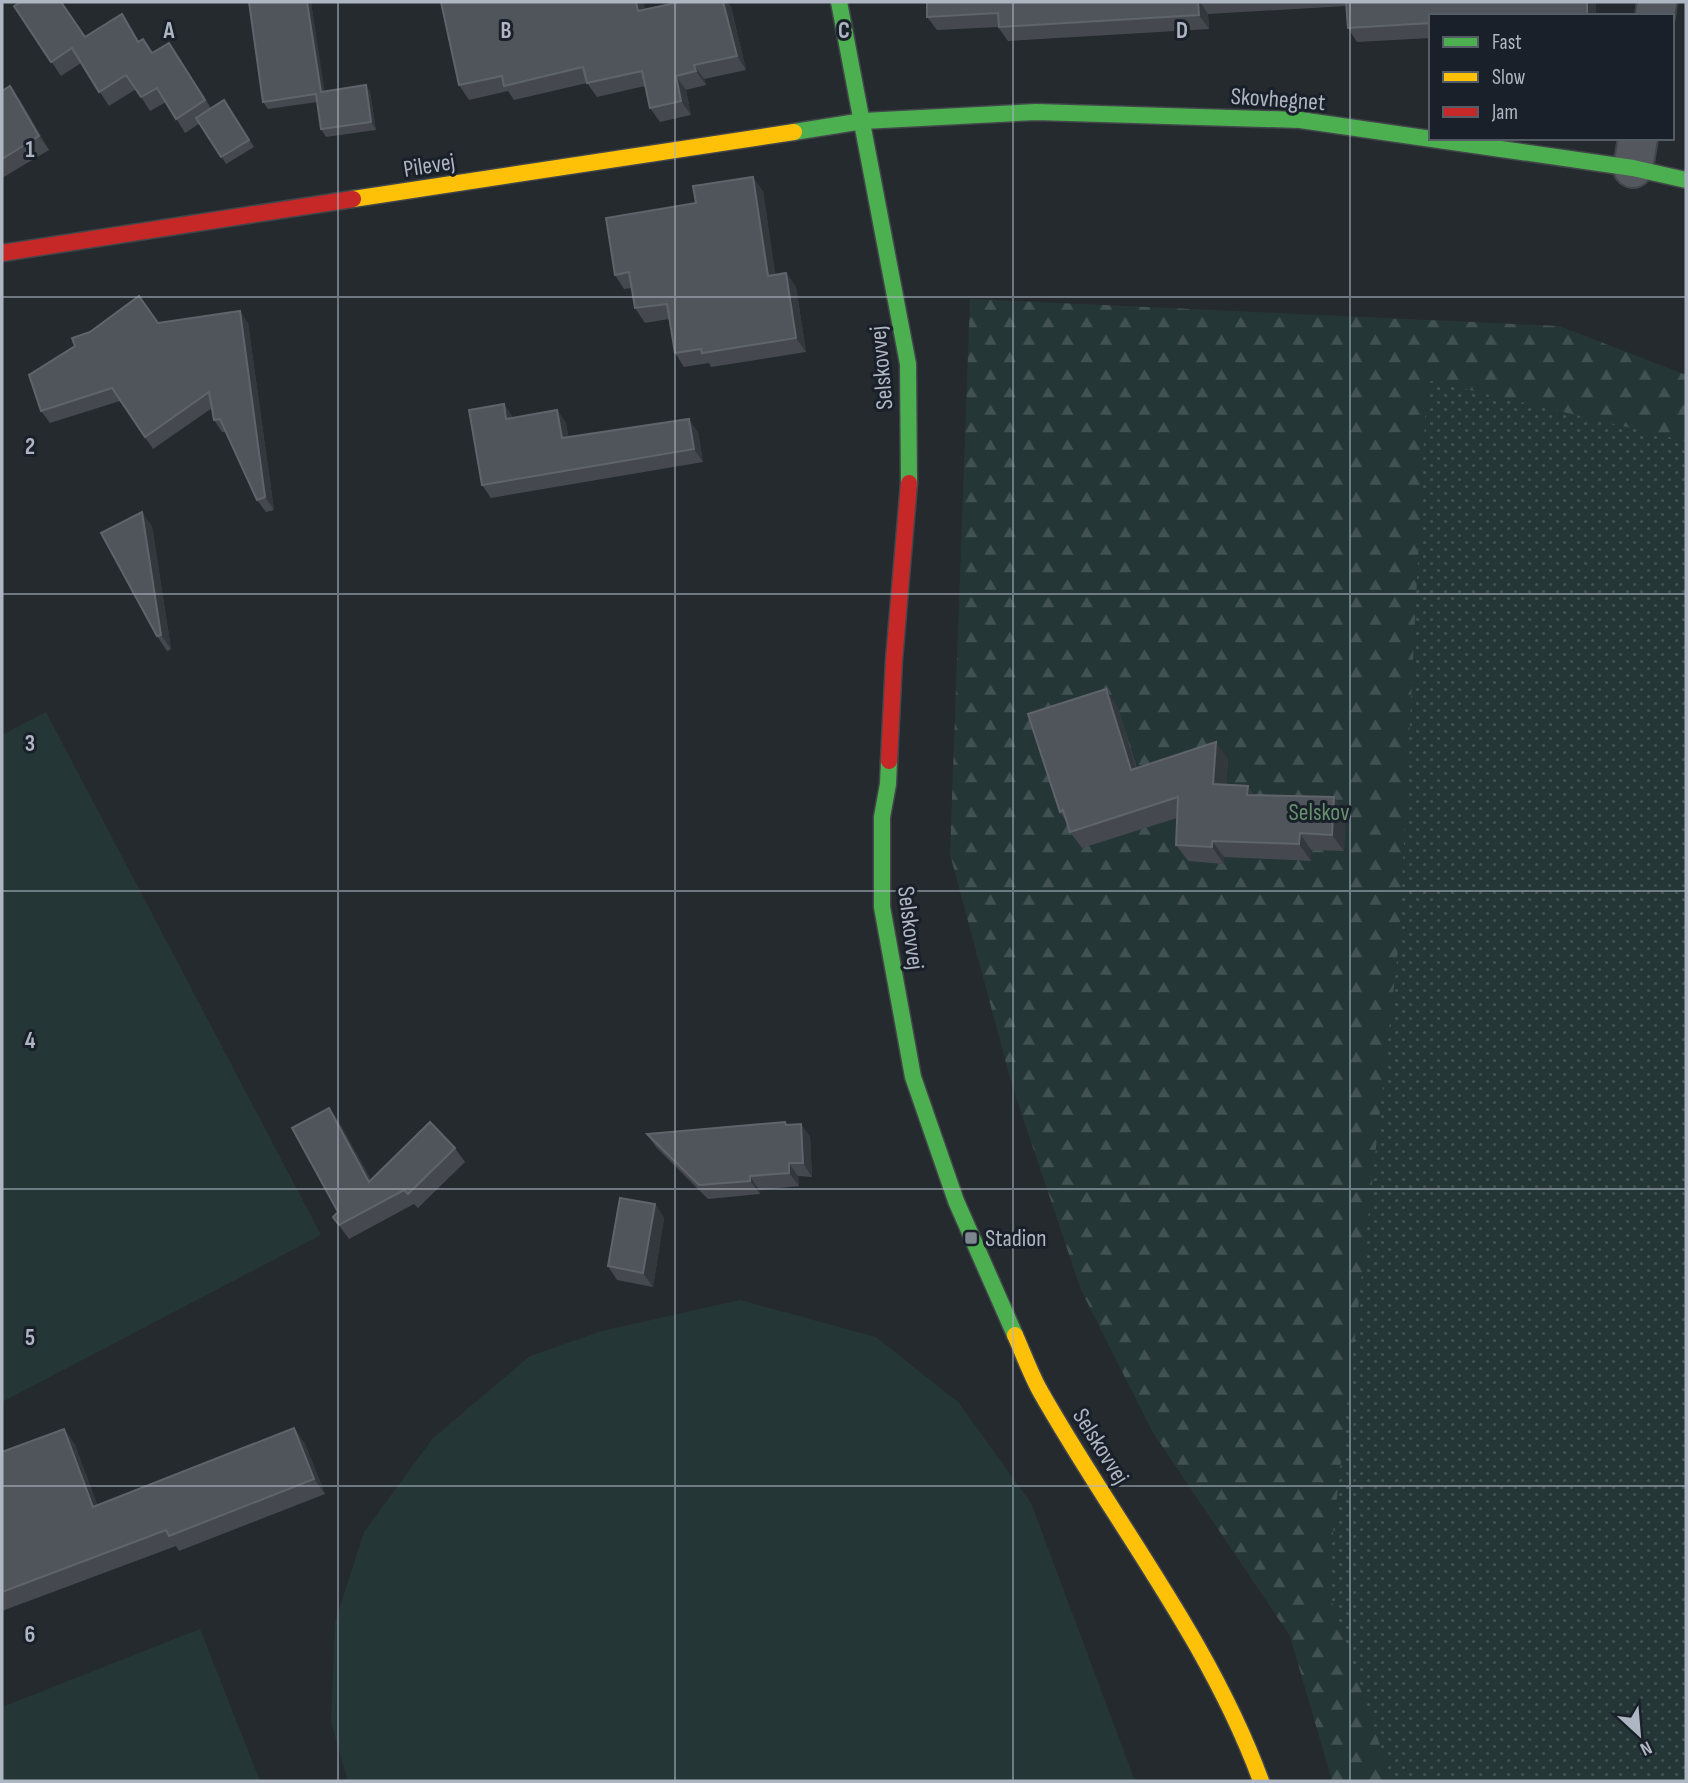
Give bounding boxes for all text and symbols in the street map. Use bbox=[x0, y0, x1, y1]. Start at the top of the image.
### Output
legend bbox=[1429, 14, 1674, 140]
text: A bbox=[163, 17, 176, 45]
text: B bbox=[501, 17, 512, 45]
text: C bbox=[838, 17, 850, 45]
text: D bbox=[1176, 17, 1188, 45]
text: Fast bbox=[1492, 30, 1522, 55]
text: Slow bbox=[1492, 65, 1526, 90]
street label: Skovhegnet bbox=[1230, 82, 1326, 117]
text: Jam bbox=[1491, 100, 1518, 125]
text: 1 bbox=[25, 136, 35, 164]
street label: Pilevej bbox=[401, 147, 457, 184]
street label: Selskovvej bbox=[863, 325, 900, 411]
text: 2 bbox=[25, 433, 35, 461]
text: 3 bbox=[25, 730, 35, 758]
park label: Selskov bbox=[1289, 798, 1349, 827]
street label: Selskovvej bbox=[891, 885, 930, 971]
text: 4 bbox=[25, 1027, 36, 1055]
place label: Stadion bbox=[985, 1224, 1046, 1253]
marker: Stadion bbox=[963, 1230, 979, 1246]
text: 5 bbox=[25, 1324, 35, 1352]
street label: Selskovvej bbox=[1066, 1403, 1135, 1490]
text: 6 bbox=[25, 1621, 35, 1649]
north arrow bbox=[1604, 1699, 1674, 1769]
text: N bbox=[1636, 1735, 1655, 1760]

